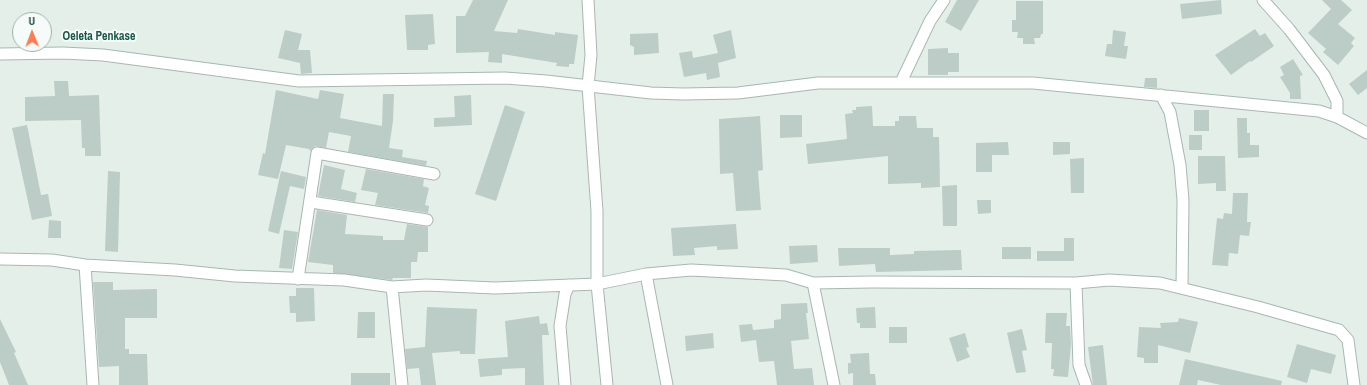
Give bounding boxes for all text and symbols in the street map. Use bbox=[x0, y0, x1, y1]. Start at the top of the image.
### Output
north arrow bbox=[12, 12, 52, 52]
text: U bbox=[28, 14, 35, 28]
district label: Oeleta Penkase bbox=[63, 30, 135, 44]

